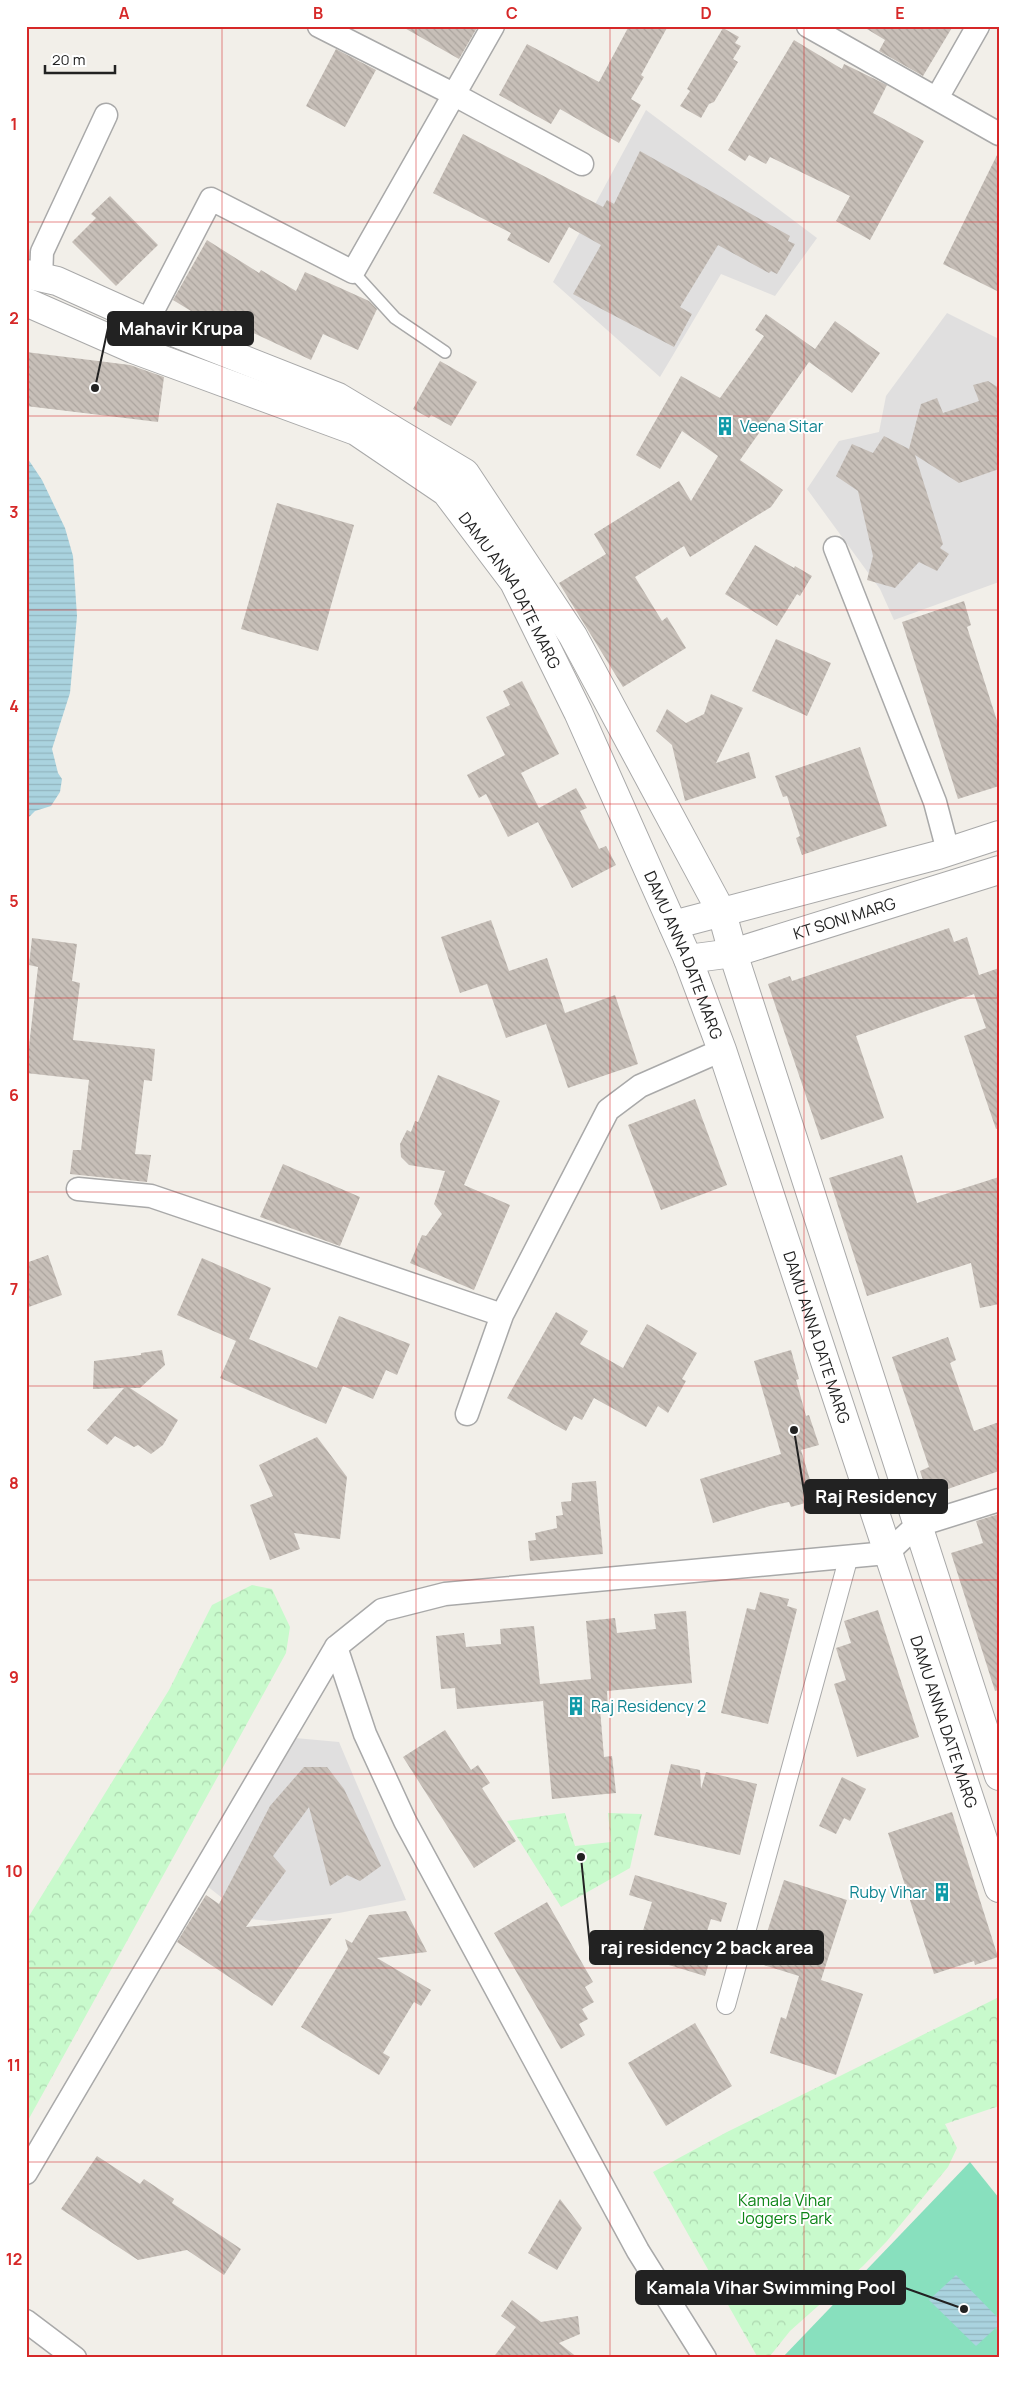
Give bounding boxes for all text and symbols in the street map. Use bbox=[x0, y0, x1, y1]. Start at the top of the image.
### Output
text: A bbox=[119, 2, 130, 24]
text: B bbox=[313, 2, 323, 24]
text: C bbox=[506, 2, 518, 24]
text: D bbox=[700, 2, 712, 24]
text: E bbox=[895, 2, 905, 24]
scale bar bbox=[45, 42, 115, 74]
text: 20 m bbox=[52, 49, 85, 70]
text: 1 bbox=[10, 113, 18, 135]
text: 2 bbox=[9, 307, 19, 329]
callout: Mahavir Krupa bbox=[108, 312, 253, 345]
text: Mahavir Krupa bbox=[119, 316, 243, 340]
building icon: Veena Sitar bbox=[714, 415, 736, 437]
place label: Veena Sitar bbox=[740, 415, 824, 437]
text: 3 bbox=[9, 501, 19, 523]
street label: DAMU ANNA DATE MARG bbox=[454, 507, 566, 672]
text: 4 bbox=[9, 695, 19, 717]
street label: DAMU ANNA DATE MARG bbox=[639, 867, 728, 1042]
text: 5 bbox=[9, 890, 19, 912]
street label: KT SONI MARG bbox=[790, 892, 898, 945]
text: 6 bbox=[9, 1084, 19, 1106]
street label: DAMU ANNA DATE MARG bbox=[778, 1248, 856, 1426]
text: 7 bbox=[10, 1278, 18, 1300]
text: 8 bbox=[9, 1472, 19, 1494]
callout: Raj Residency bbox=[805, 1480, 947, 1513]
text: Raj Residency bbox=[815, 1484, 937, 1508]
street label: DAMU ANNA DATE MARG bbox=[905, 1633, 983, 1811]
text: 9 bbox=[9, 1666, 19, 1688]
building icon: Raj Residency 2 bbox=[565, 1695, 587, 1717]
place label: Raj Residency 2 bbox=[591, 1695, 706, 1717]
text: 10 bbox=[5, 1860, 23, 1882]
place label: Ruby Vihar bbox=[849, 1881, 927, 1903]
building icon: Ruby Vihar bbox=[931, 1881, 953, 1903]
callout: raj residency 2 back area bbox=[590, 1931, 823, 1964]
text: raj residency 2 back area bbox=[600, 1935, 814, 1959]
text: 11 bbox=[7, 2054, 21, 2076]
park label: Kamala Vihar Joggers Park bbox=[738, 2189, 833, 2229]
text: 12 bbox=[6, 2248, 22, 2270]
callout: Kamala Vihar Swimming Pool bbox=[636, 2271, 905, 2304]
text: Kamala Vihar Swimming Pool bbox=[646, 2275, 896, 2299]

